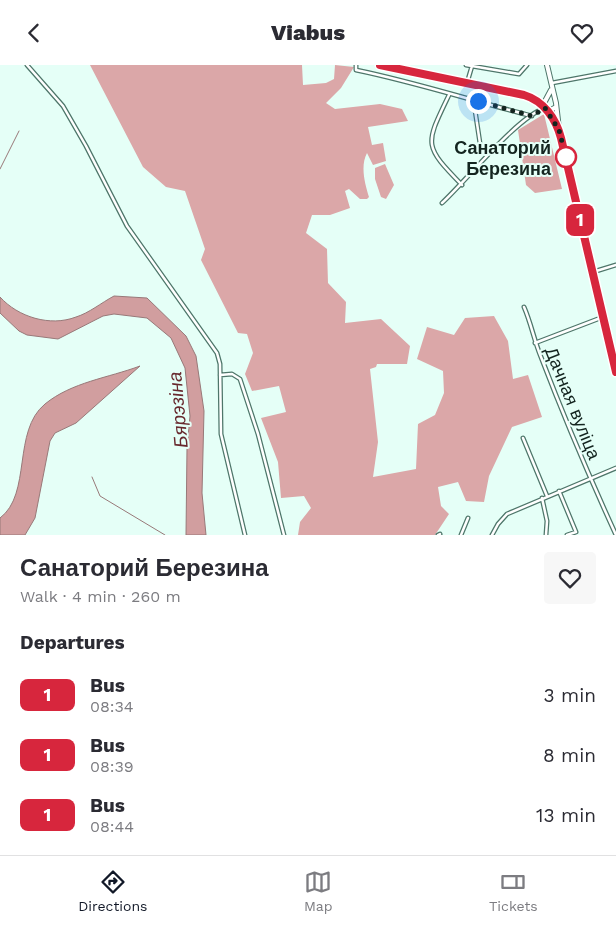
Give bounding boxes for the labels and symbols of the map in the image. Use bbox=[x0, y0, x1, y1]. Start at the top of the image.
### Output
your location bbox=[466, 89, 491, 114]
place label: Санаторий Березина bbox=[454, 137, 552, 179]
marker: Санаторий Березина bbox=[555, 146, 577, 168]
line badge: 1 bbox=[564, 204, 596, 236]
street label: Дачная вуліца bbox=[541, 344, 606, 463]
water label: Бярэзіна bbox=[163, 371, 193, 449]

